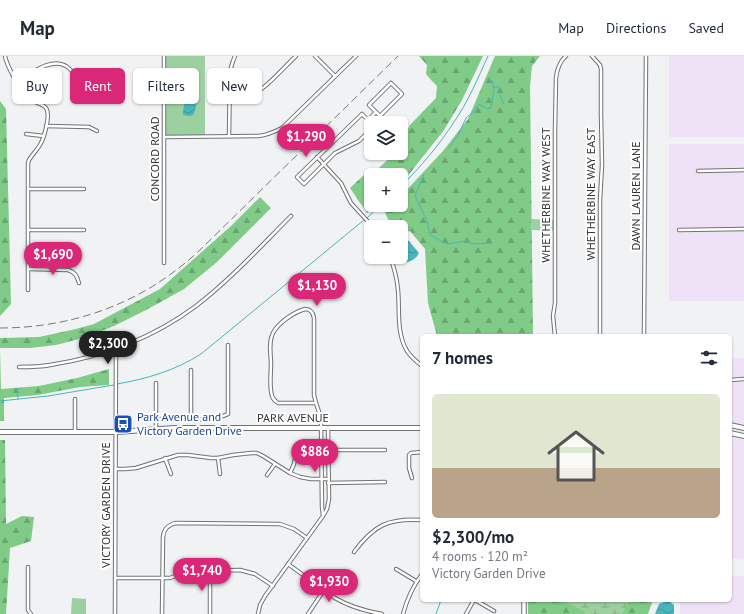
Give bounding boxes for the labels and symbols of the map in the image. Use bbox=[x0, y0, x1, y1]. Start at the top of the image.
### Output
street label: CONCORD ROAD bbox=[147, 116, 162, 202]
pin: $1,290 bbox=[273, 124, 339, 158]
street label: WHETHERBINE WAY WEST bbox=[538, 127, 553, 263]
street label: WHETHERBINE WAY EAST bbox=[583, 127, 598, 260]
street label: DAWN LAUREN LANE bbox=[628, 141, 643, 251]
pin: $1,690 bbox=[20, 242, 86, 276]
pin: $1,130 bbox=[284, 273, 350, 307]
pin: $2,300 bbox=[75, 331, 141, 365]
place label: Park Avenue and Victory Garden Drive bbox=[136, 409, 242, 438]
street label: PARK AVENUE bbox=[257, 410, 329, 425]
bus stop icon: Park Avenue and Victory Garden Drive bbox=[112, 413, 134, 435]
pin: $886 bbox=[291, 439, 339, 473]
street label: VICTORY GARDEN DRIVE bbox=[98, 442, 113, 569]
pin: $1,740 bbox=[169, 558, 235, 592]
pin: $1,930 bbox=[296, 569, 362, 603]

